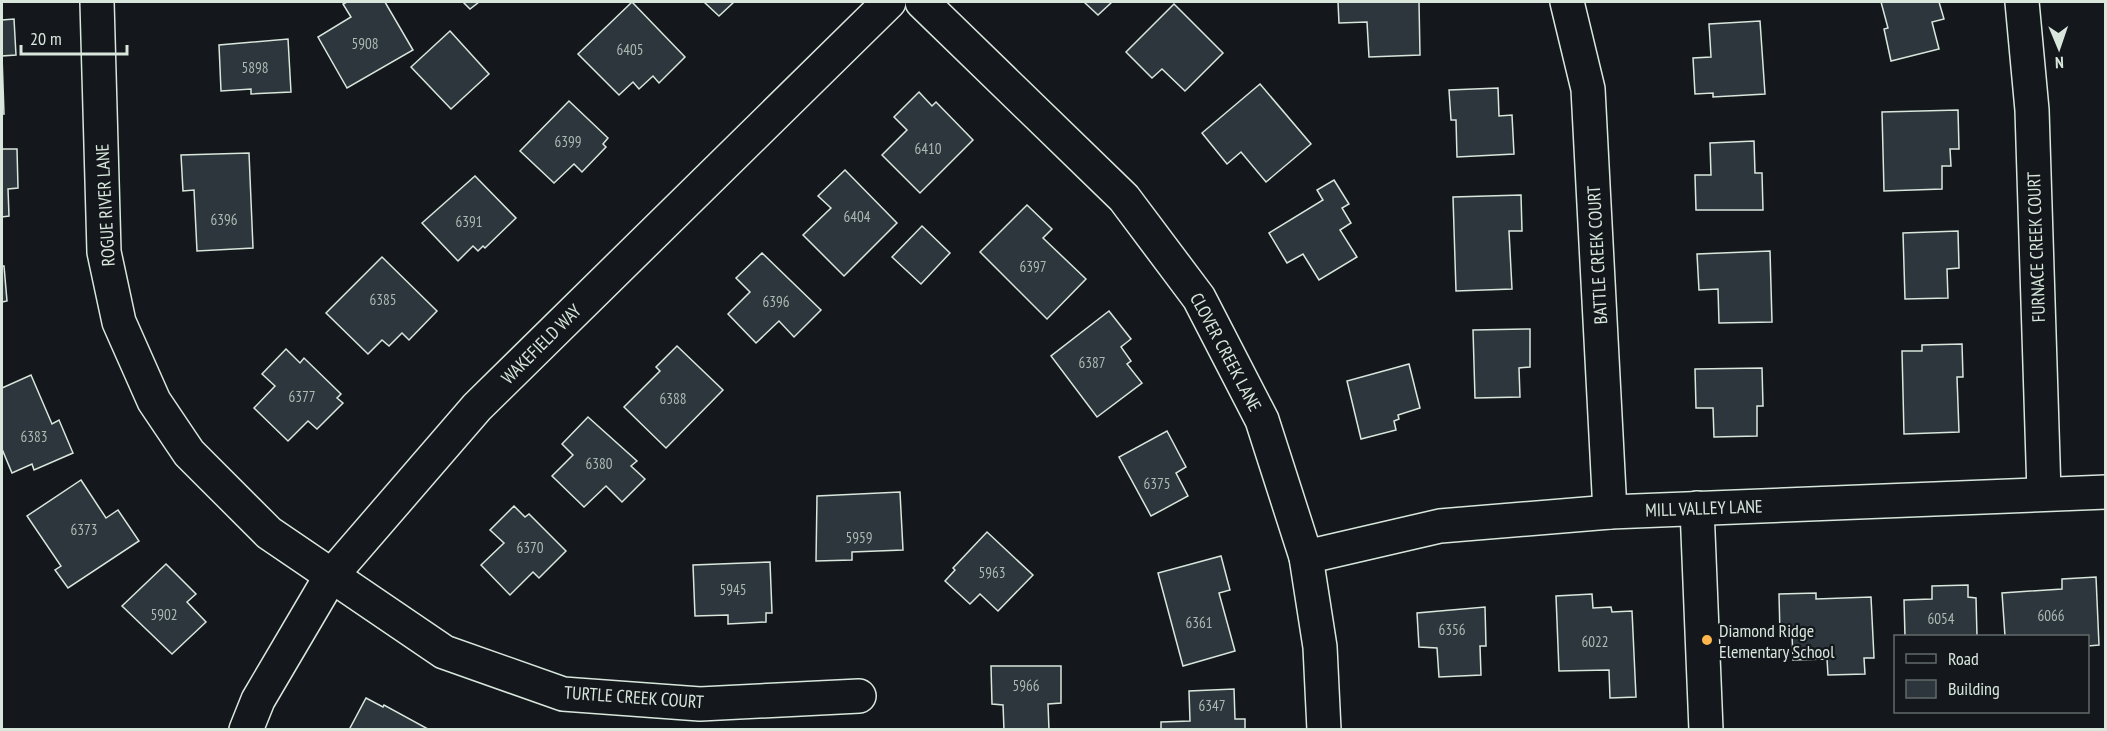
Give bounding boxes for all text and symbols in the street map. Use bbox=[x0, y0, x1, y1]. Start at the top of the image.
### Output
scale bar bbox=[21, 18, 128, 56]
north arrow bbox=[2029, 18, 2089, 78]
text: 20 m bbox=[30, 27, 62, 50]
house number: 5908 bbox=[351, 34, 379, 53]
house number: 6405 bbox=[616, 40, 644, 59]
text: N bbox=[2055, 53, 2064, 73]
house number: 5898 bbox=[241, 58, 269, 77]
house number: 6399 bbox=[554, 132, 582, 151]
house number: 6410 bbox=[914, 139, 942, 158]
street label: ROGUE RIVER LANE bbox=[90, 143, 120, 267]
street label: FURNACE CREEK COURT bbox=[2022, 171, 2050, 323]
street label: BATTLE CREEK COURT bbox=[1582, 185, 1612, 325]
house number: 6404 bbox=[843, 207, 871, 226]
house number: 6396 bbox=[210, 210, 238, 229]
house number: 6391 bbox=[455, 212, 483, 231]
house number: 6397 bbox=[1019, 257, 1047, 276]
street label: CLOVER CREEK LANE bbox=[1185, 289, 1267, 415]
house number: 6385 bbox=[369, 290, 397, 309]
house number: 6396 bbox=[762, 292, 790, 311]
street label: WAKEFIELD WAY bbox=[496, 299, 586, 389]
house number: 6387 bbox=[1078, 353, 1106, 372]
house number: 6377 bbox=[288, 387, 316, 406]
house number: 6388 bbox=[659, 389, 687, 408]
house number: 6383 bbox=[20, 427, 48, 446]
house number: 6380 bbox=[585, 454, 613, 473]
house number: 6375 bbox=[1143, 474, 1171, 493]
street label: MILL VALLEY LANE bbox=[1645, 494, 1763, 522]
house number: 6373 bbox=[70, 520, 98, 539]
house number: 5959 bbox=[845, 528, 873, 547]
house number: 6370 bbox=[516, 538, 544, 557]
house number: 5963 bbox=[978, 563, 1006, 582]
house number: 5945 bbox=[719, 580, 747, 599]
house number: 5902 bbox=[150, 605, 178, 624]
house number: 6066 bbox=[2037, 606, 2065, 625]
house number: 6054 bbox=[1927, 609, 1955, 628]
house number: 6361 bbox=[1185, 613, 1213, 632]
place label: Diamond Ridge Elementary School bbox=[1719, 619, 1835, 663]
house number: 6356 bbox=[1438, 620, 1466, 639]
house number: 6022 bbox=[1581, 632, 1609, 651]
marker: Diamond Ridge Elementary School bbox=[1700, 633, 1714, 647]
legend bbox=[1894, 635, 2089, 713]
text: Road bbox=[1948, 647, 1979, 670]
house number: 5966 bbox=[1012, 676, 1040, 695]
text: Building bbox=[1948, 677, 2000, 700]
street label: TURTLE CREEK COURT bbox=[563, 681, 705, 713]
house number: 6347 bbox=[1198, 696, 1226, 715]

